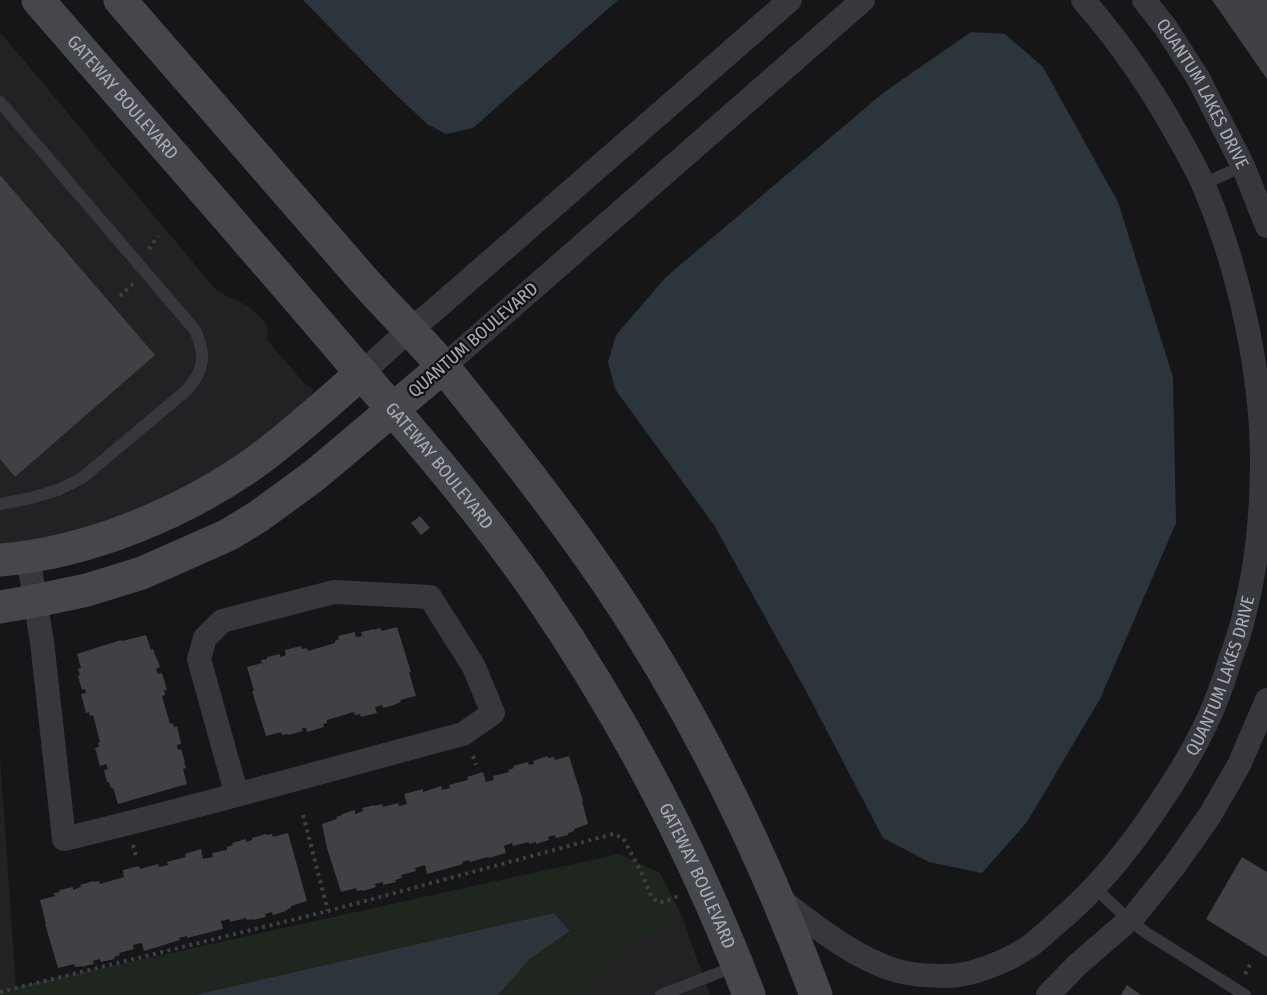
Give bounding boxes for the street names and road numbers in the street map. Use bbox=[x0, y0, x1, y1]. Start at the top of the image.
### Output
street label: QUANTUM LAKES DRIVE bbox=[1152, 14, 1254, 173]
street label: GATEWAY BOULEVARD bbox=[63, 31, 183, 164]
street label: QUANTUM BOULEVARD bbox=[404, 278, 542, 402]
street label: GATEWAY BOULEVARD bbox=[381, 398, 498, 534]
street label: QUANTUM LAKES DRIVE bbox=[1181, 594, 1259, 760]
street label: GATEWAY BOULEVARD bbox=[654, 799, 740, 952]

